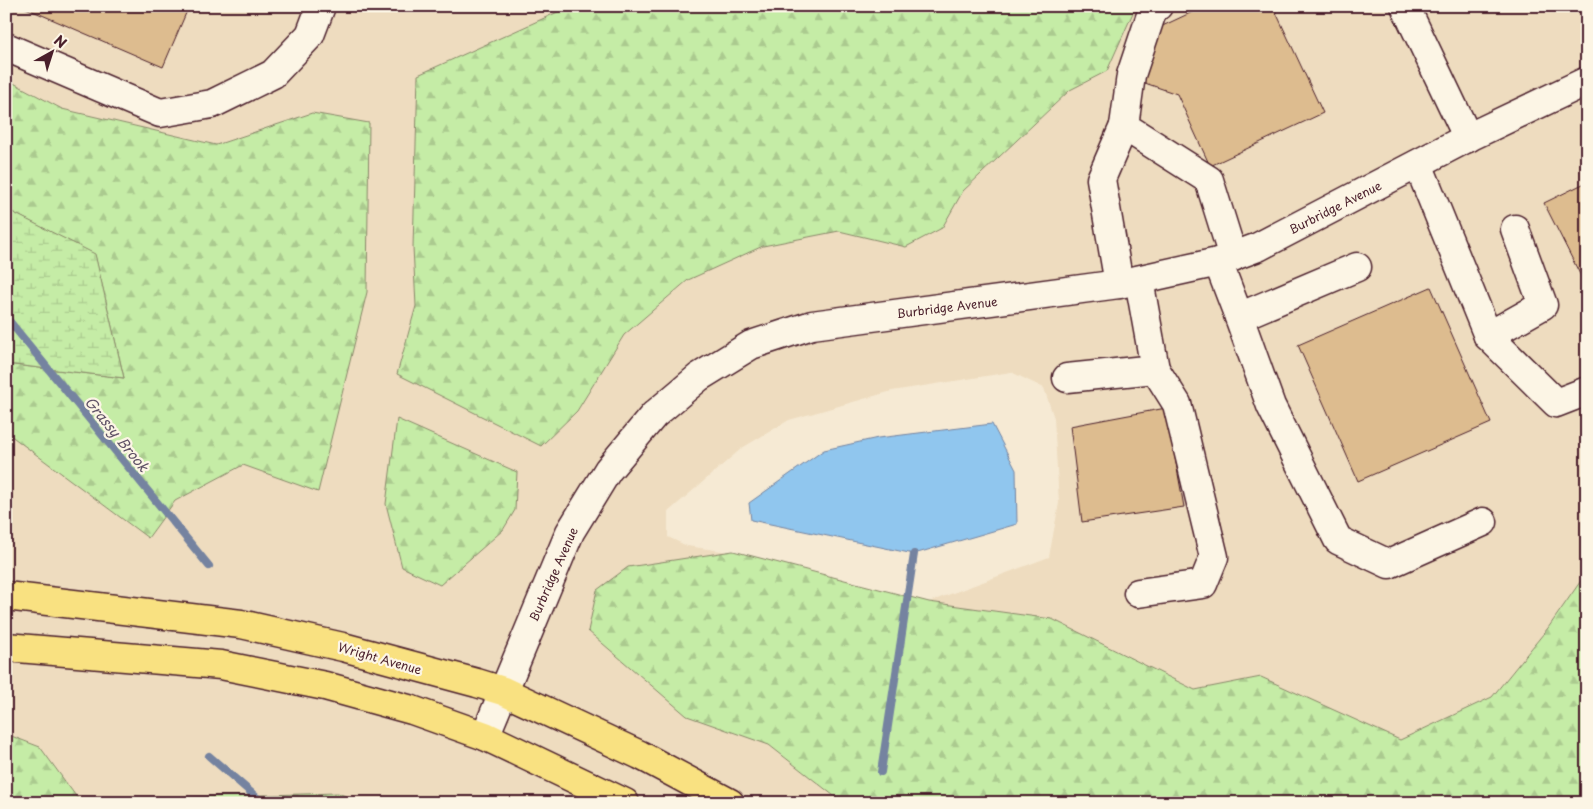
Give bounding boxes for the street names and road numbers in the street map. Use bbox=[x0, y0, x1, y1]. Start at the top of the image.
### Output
street label: Burbridge Avenue bbox=[1286, 176, 1385, 238]
street label: Burbridge Avenue bbox=[896, 292, 999, 322]
street label: Burbridge Avenue bbox=[524, 524, 582, 624]
street label: Wright Avenue bbox=[336, 637, 424, 679]

